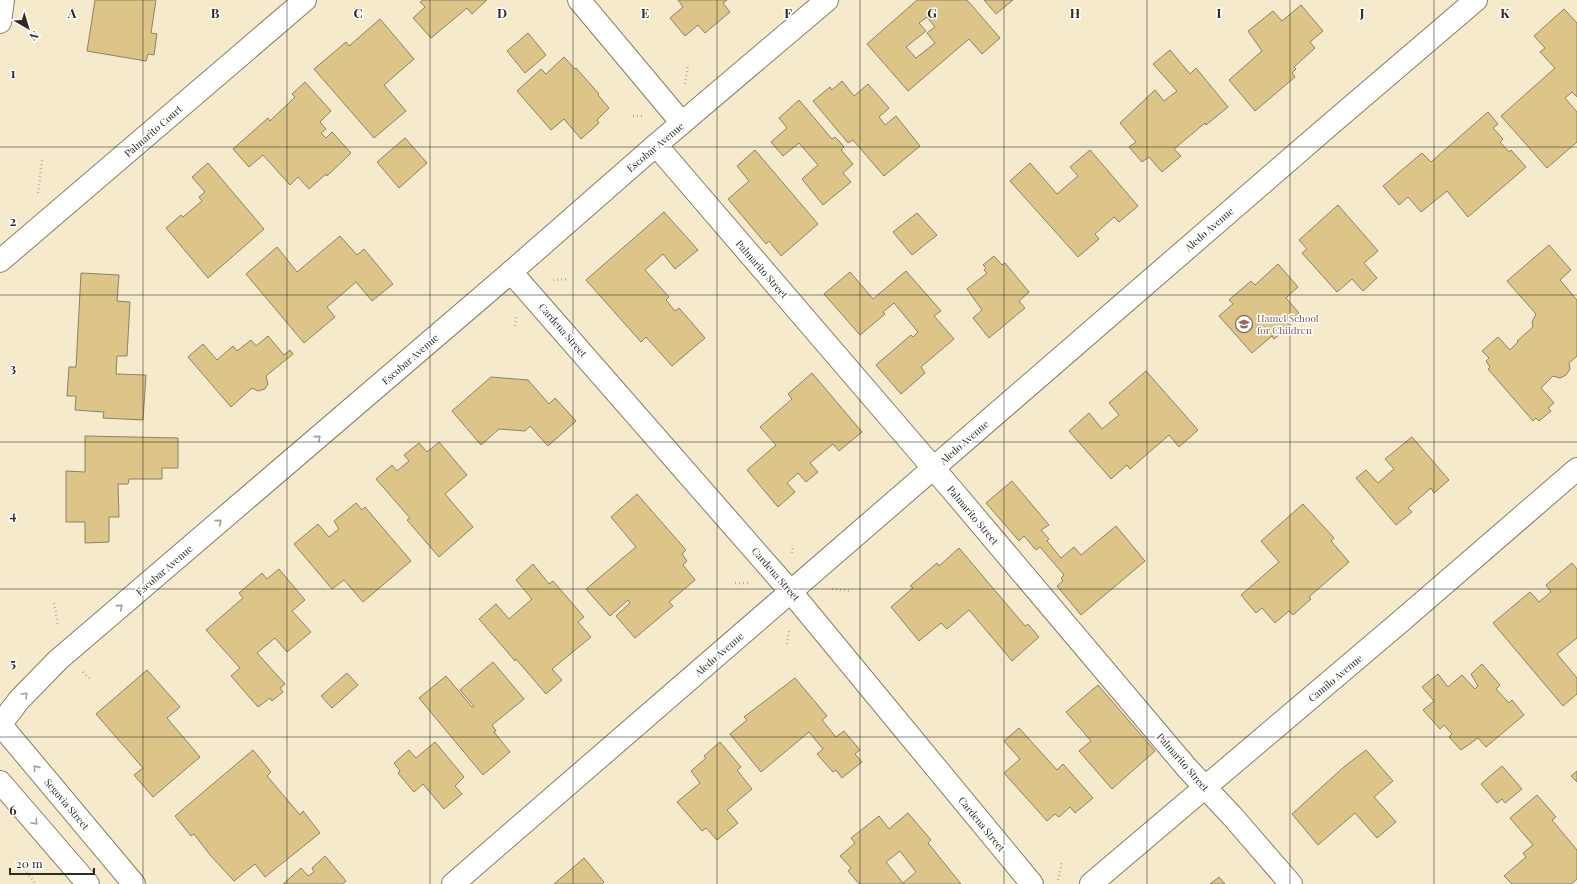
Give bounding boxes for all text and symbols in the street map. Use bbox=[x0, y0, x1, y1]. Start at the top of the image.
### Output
text: A bbox=[67, 4, 77, 21]
text: B bbox=[211, 4, 220, 21]
text: C bbox=[353, 4, 363, 21]
text: D bbox=[497, 4, 507, 21]
text: E bbox=[641, 4, 649, 21]
text: F bbox=[784, 4, 792, 21]
text: G bbox=[927, 4, 937, 21]
text: H bbox=[1070, 4, 1080, 21]
text: I bbox=[1217, 4, 1222, 21]
text: J bbox=[1359, 4, 1365, 21]
text: K bbox=[1500, 4, 1510, 21]
north arrow bbox=[8, 8, 48, 48]
text: N bbox=[27, 28, 42, 45]
text: 1 bbox=[11, 64, 16, 81]
street label: Palmarito Court bbox=[121, 102, 185, 160]
street label: Escobar Avenue bbox=[623, 119, 687, 175]
street label: Aledo Avenue bbox=[1181, 204, 1236, 255]
text: 2 bbox=[10, 212, 17, 229]
street label: Palmarito Street bbox=[733, 237, 792, 302]
street label: Cardena Street bbox=[536, 300, 591, 360]
place label: Hamel School for Children bbox=[1257, 311, 1319, 337]
school or university icon: Hamel School for Children bbox=[1234, 314, 1254, 334]
street label: Escobar Avenue bbox=[379, 330, 441, 388]
text: 3 bbox=[10, 359, 16, 376]
street label: Aledo Avenue bbox=[936, 417, 991, 468]
one-way arrow bbox=[313, 435, 320, 442]
street label: Palmarito Street bbox=[944, 482, 1002, 548]
text: 4 bbox=[10, 506, 17, 523]
one-way arrow bbox=[214, 520, 222, 527]
street label: Escobar Avenue bbox=[133, 541, 195, 599]
street label: Cardena Street bbox=[749, 544, 804, 604]
one-way arrow bbox=[116, 605, 123, 612]
street label: Aledo Avenue bbox=[691, 629, 746, 680]
street label: Camilo Avenue bbox=[1305, 651, 1365, 705]
text: 5 bbox=[10, 654, 16, 671]
one-way arrow bbox=[20, 692, 27, 700]
street label: Palmarito Street bbox=[1154, 730, 1213, 795]
one-way arrow bbox=[34, 766, 41, 773]
street label: Segovia Street bbox=[41, 775, 93, 833]
street label: Cardena Street bbox=[955, 793, 1009, 855]
text: 6 bbox=[9, 801, 17, 818]
one-way arrow bbox=[30, 817, 37, 825]
scale bar bbox=[10, 850, 94, 876]
text: 20 m bbox=[16, 855, 43, 871]

